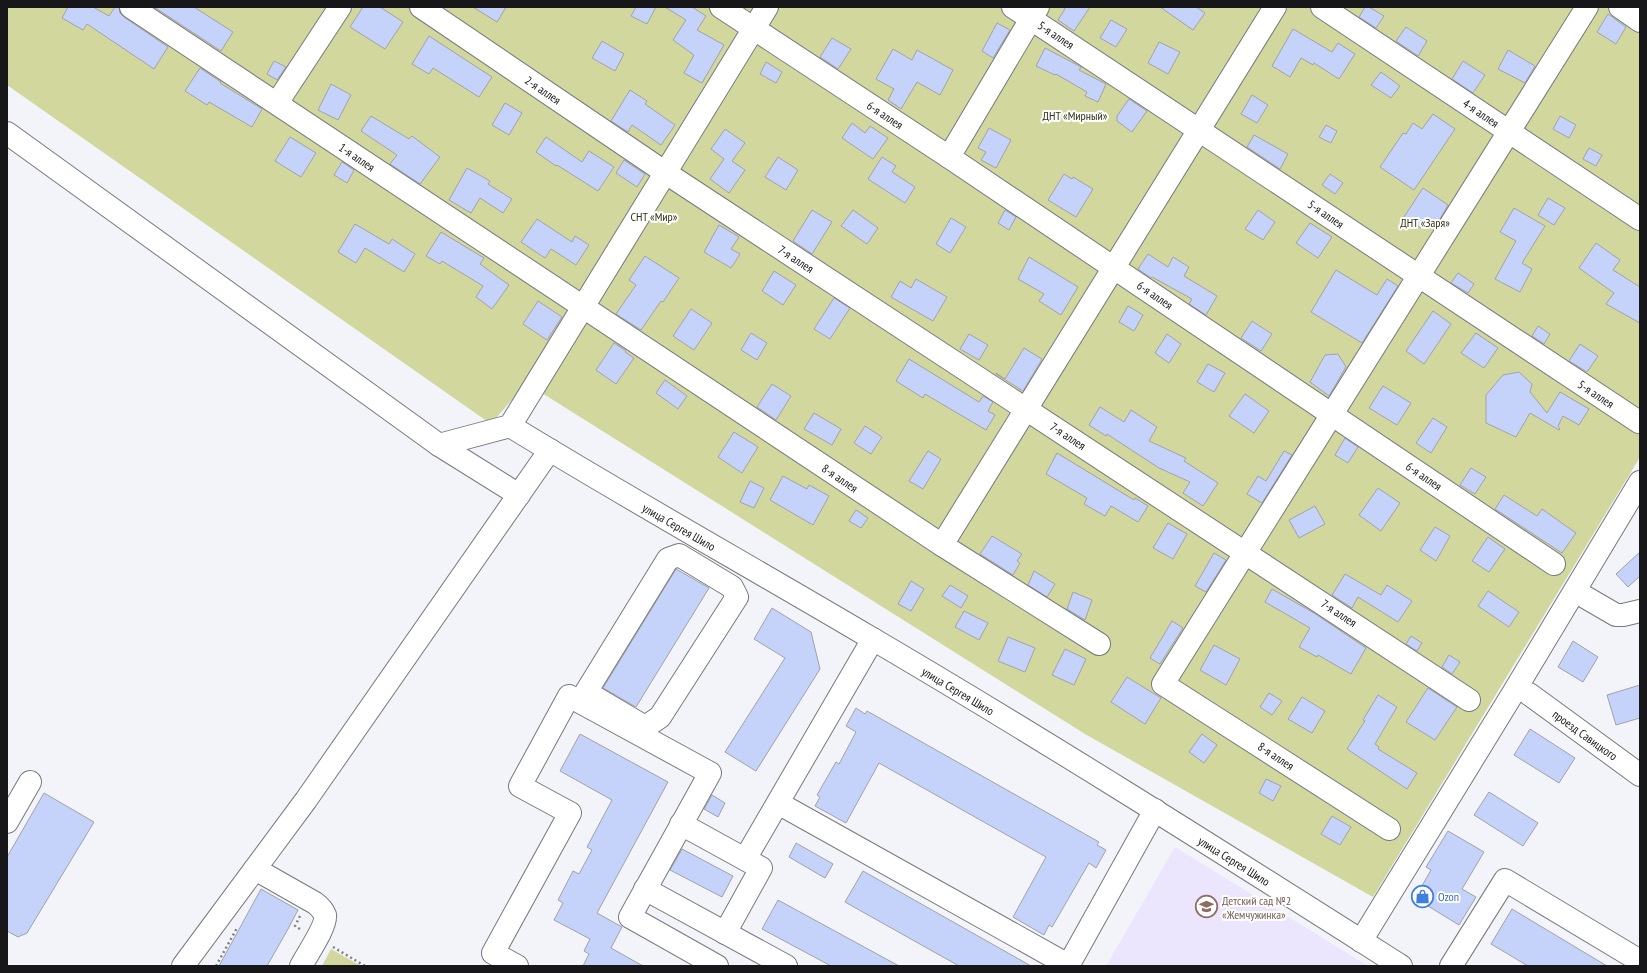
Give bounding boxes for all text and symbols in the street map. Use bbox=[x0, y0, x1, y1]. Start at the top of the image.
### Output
street label: 5-я аллея bbox=[1035, 18, 1077, 52]
street label: 2-я аллея bbox=[522, 73, 564, 108]
street label: 4-я аллея bbox=[1460, 96, 1502, 131]
street label: 6-я аллея bbox=[864, 98, 906, 132]
park label: ДНТ «Мирный» bbox=[1043, 108, 1108, 123]
street label: 1-я аллея bbox=[336, 140, 378, 175]
street label: 5-я аллея bbox=[1305, 197, 1347, 232]
park label: СНТ «Мир» bbox=[631, 209, 678, 224]
park label: ДНТ «Заря» bbox=[1400, 215, 1450, 230]
street label: 7-я аллея bbox=[775, 242, 817, 276]
street label: 6-я аллея bbox=[1134, 278, 1176, 313]
street label: 5-я аллея bbox=[1575, 377, 1617, 411]
street label: 7-я аллея bbox=[1047, 419, 1089, 453]
street label: 6-я аллея bbox=[1403, 459, 1445, 494]
street label: 8-я аллея bbox=[819, 461, 861, 496]
street label: улица Сергея Шило bbox=[640, 500, 718, 554]
street label: 7-я аллея bbox=[1318, 596, 1360, 630]
street label: улица Сергея Шило bbox=[919, 664, 997, 718]
street label: проезд Савицкого bbox=[1550, 706, 1620, 764]
street label: 8-я аллея bbox=[1255, 739, 1297, 773]
street label: улица Сергея Шило bbox=[1195, 833, 1273, 889]
shop icon: Ozon bbox=[1409, 883, 1435, 909]
place label: Ozon bbox=[1438, 889, 1459, 904]
place label: Детский сад №2 «Жемчужинка» bbox=[1222, 893, 1291, 922]
school or university icon: Детский сад №2 «Жемчужинка» bbox=[1193, 894, 1219, 920]

